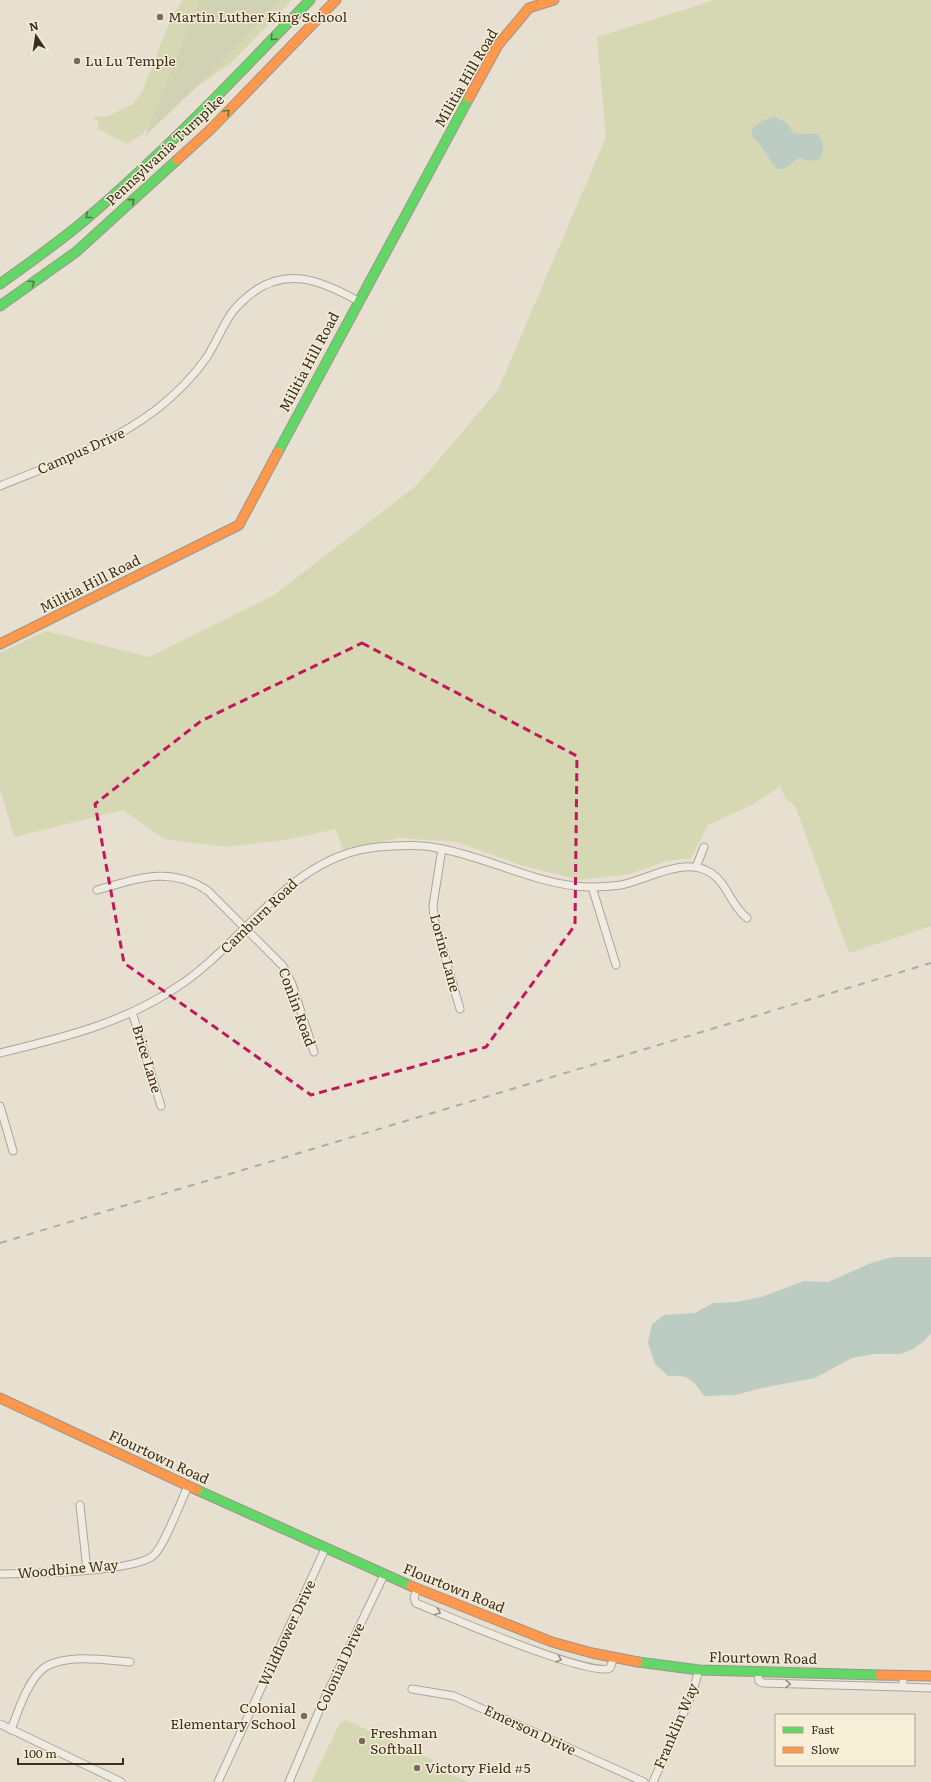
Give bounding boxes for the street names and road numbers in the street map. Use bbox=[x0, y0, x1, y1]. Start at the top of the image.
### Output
street label: Militia Hill Road bbox=[429, 24, 502, 130]
street label: Pennsylvania Turnpike bbox=[101, 89, 228, 210]
street label: Militia Hill Road bbox=[273, 308, 343, 415]
street label: Campus Drive bbox=[34, 422, 128, 478]
street label: Militia Hill Road bbox=[36, 549, 144, 617]
street label: Camburn Road bbox=[215, 873, 302, 957]
street label: Lorine Lane bbox=[426, 911, 466, 994]
street label: Conlin Road bbox=[274, 964, 322, 1049]
street label: Brice Lane bbox=[128, 1022, 168, 1095]
street label: Flourtown Road bbox=[106, 1424, 213, 1488]
street label: Woodbine Way bbox=[17, 1554, 120, 1582]
street label: Flourtown Road bbox=[400, 1558, 509, 1617]
street label: Wildflower Drive bbox=[253, 1576, 319, 1689]
street label: Colonial Drive bbox=[310, 1619, 368, 1714]
street label: Flourtown Road bbox=[709, 1646, 818, 1668]
street label: Franklin Way bbox=[648, 1679, 703, 1772]
street label: Emerson Drive bbox=[481, 1699, 580, 1759]

